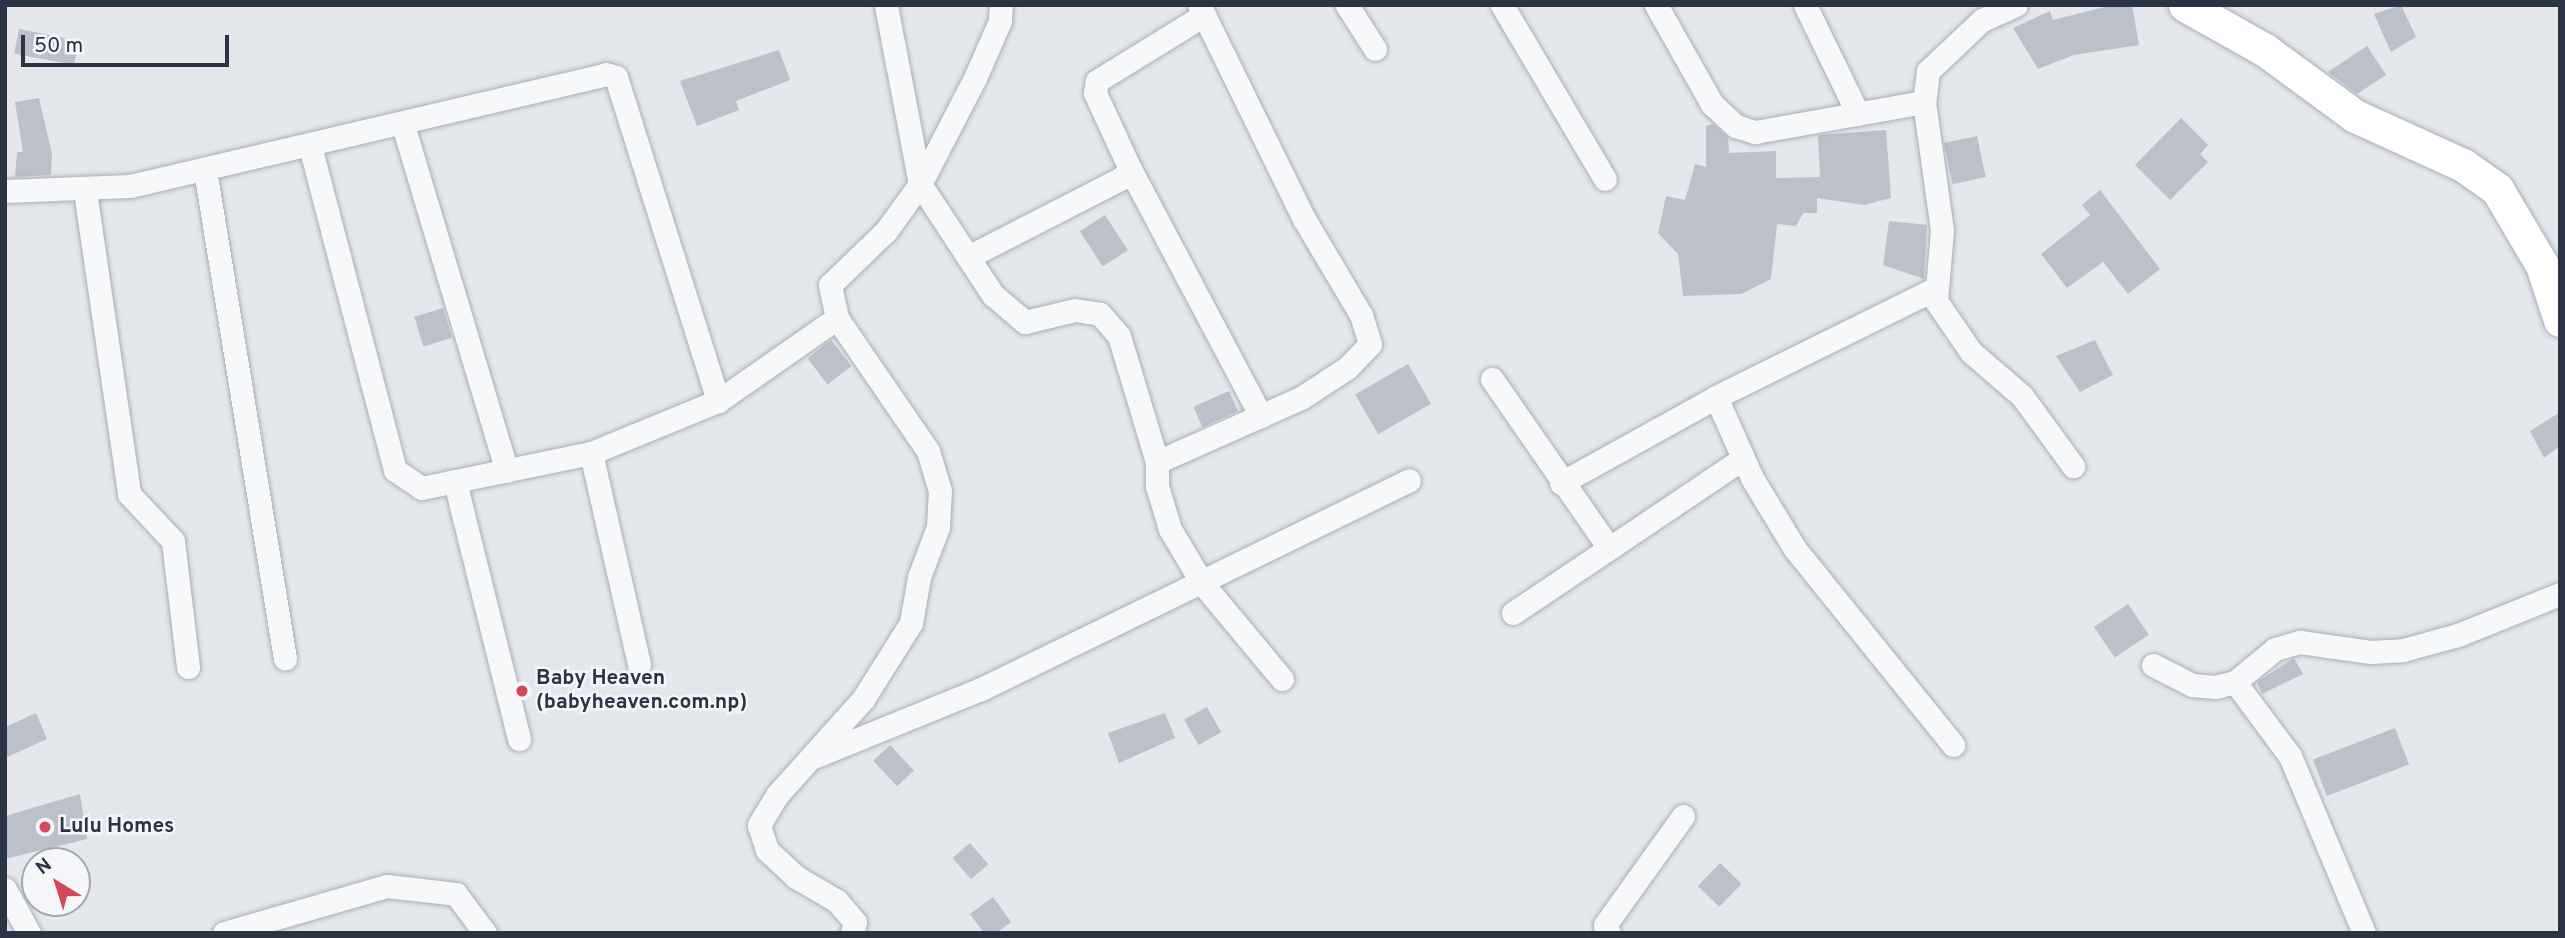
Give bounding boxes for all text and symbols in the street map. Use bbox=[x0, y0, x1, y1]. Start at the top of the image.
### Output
scale bar bbox=[24, 21, 233, 65]
text: 50 m bbox=[34, 33, 83, 60]
place label: Baby Heaven (babyheaven.com.np) bbox=[536, 666, 747, 716]
marker: Baby Heaven (babyheaven.com.np) bbox=[514, 683, 530, 699]
place label: Lulu Homes bbox=[59, 814, 174, 840]
marker: Lulu Homes bbox=[37, 819, 53, 835]
north arrow bbox=[21, 847, 91, 917]
text: N bbox=[32, 853, 57, 881]

